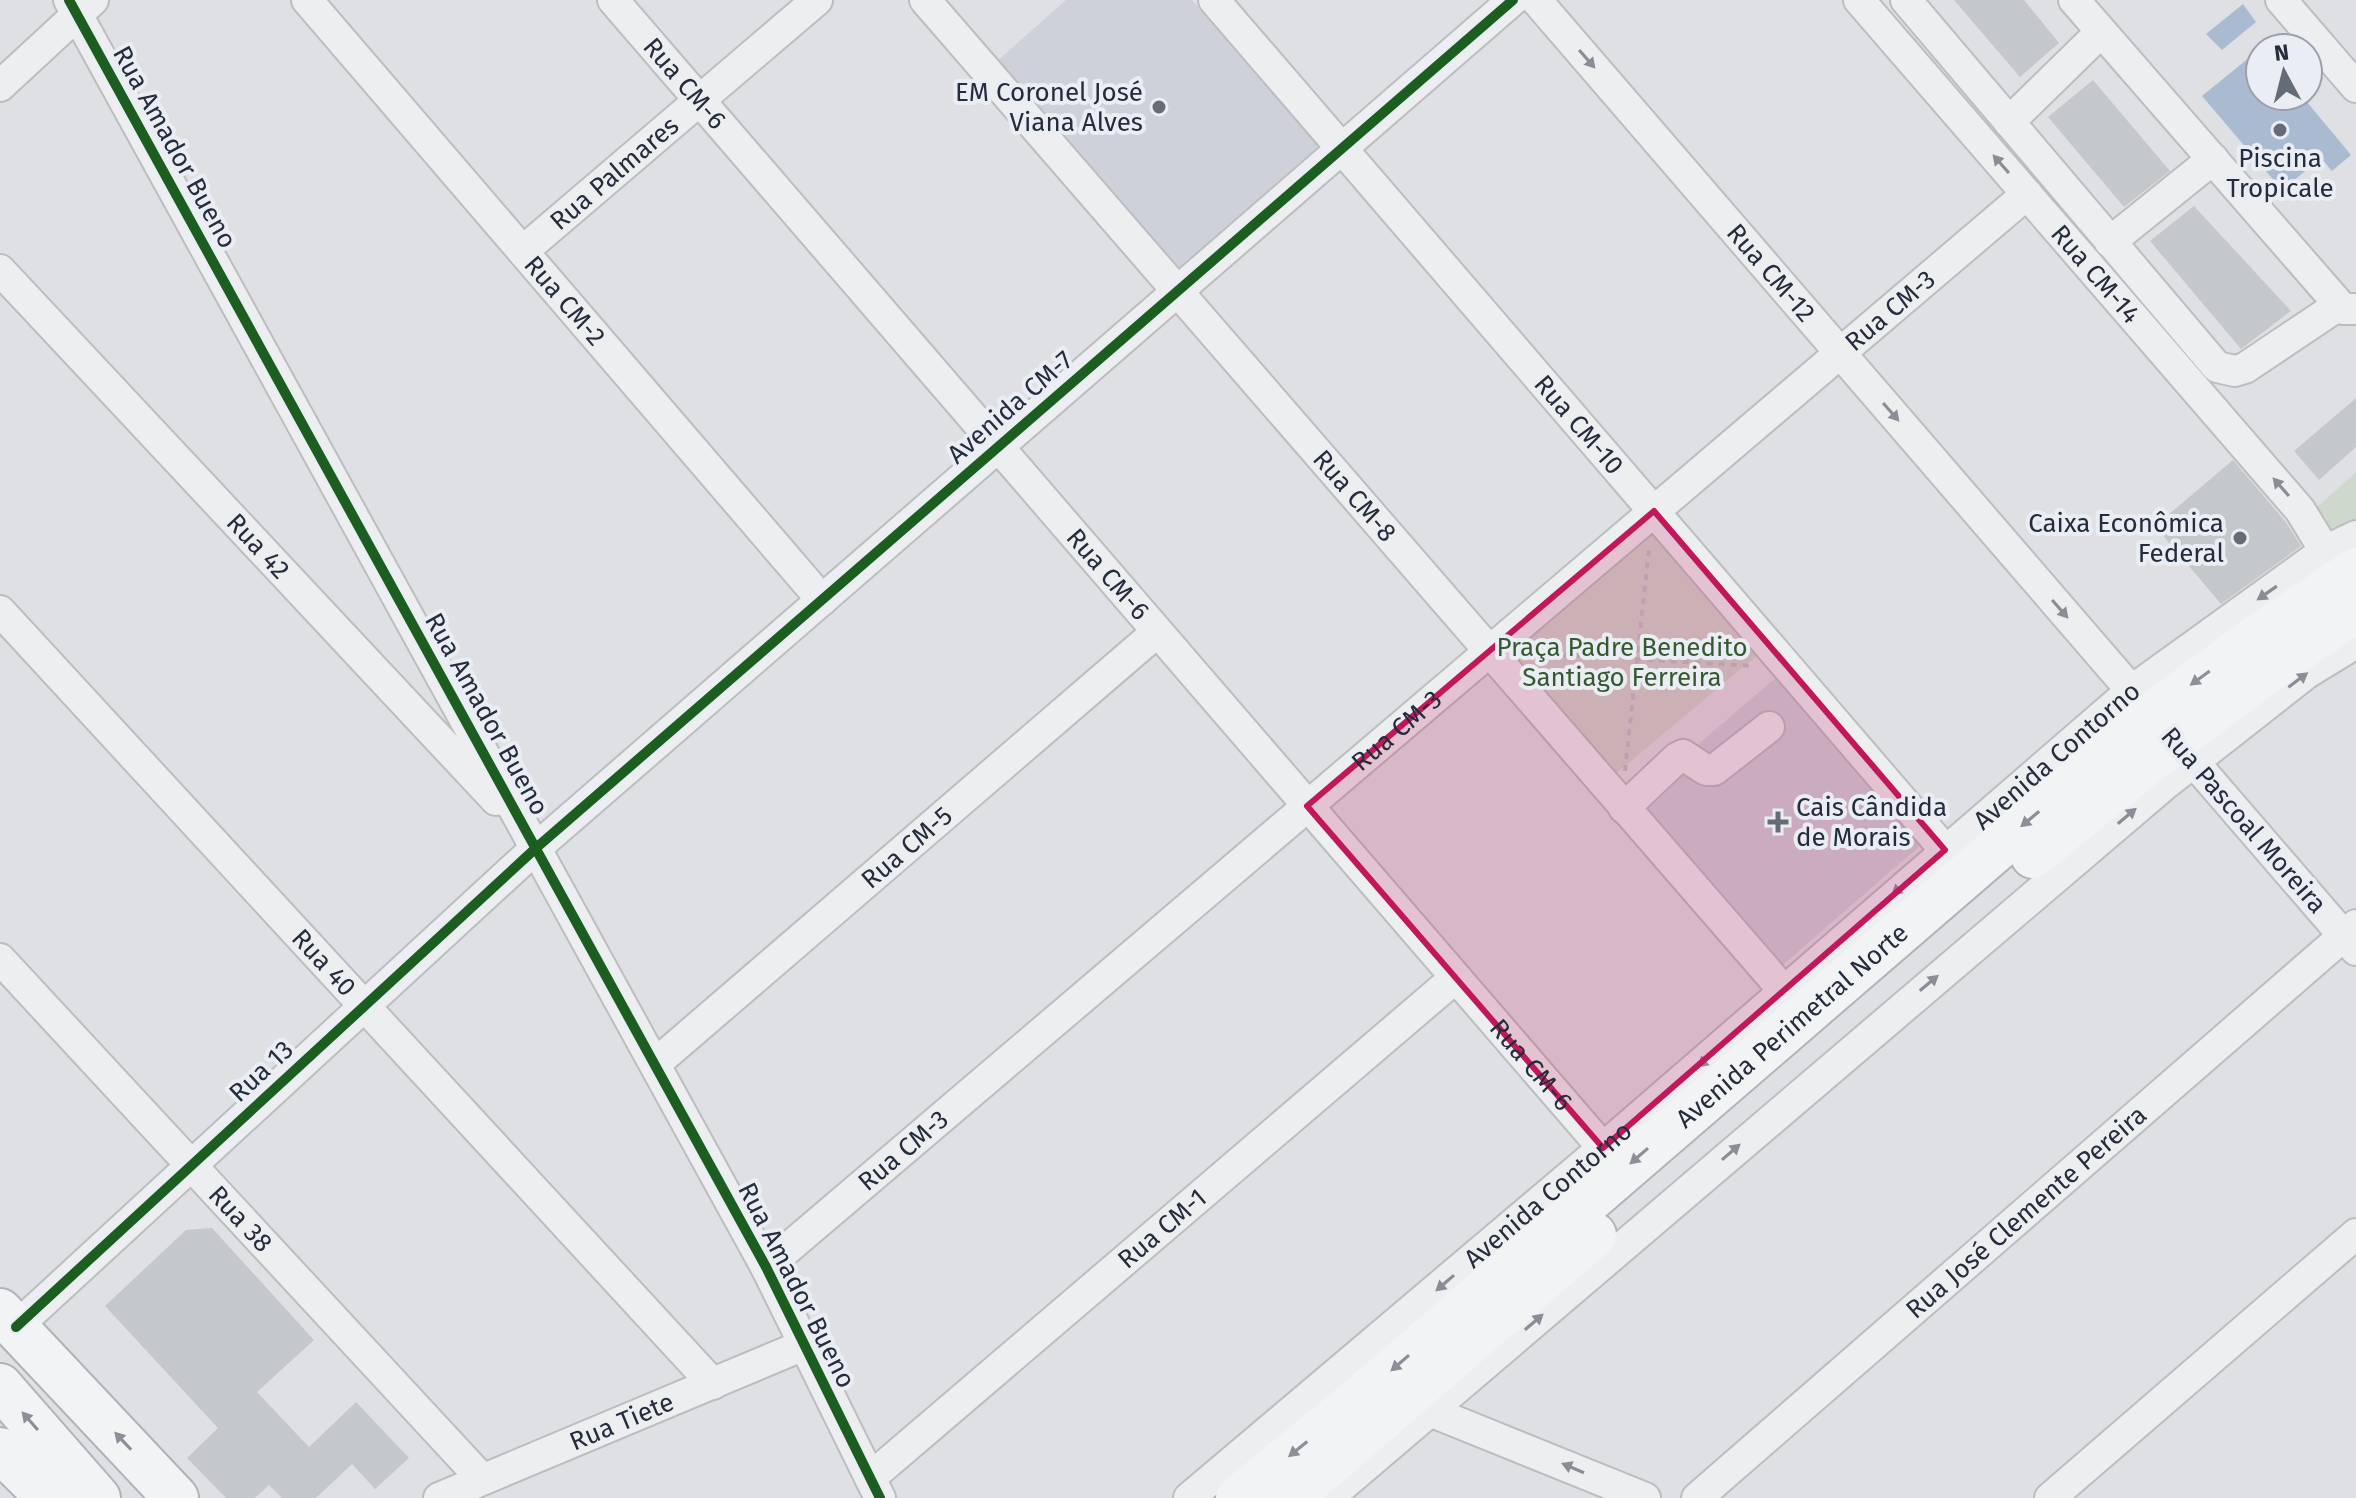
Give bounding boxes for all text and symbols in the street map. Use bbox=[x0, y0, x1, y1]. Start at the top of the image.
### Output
street label: Rua CM-6 bbox=[636, 32, 732, 136]
north arrow bbox=[2244, 32, 2324, 112]
text: N bbox=[2273, 38, 2291, 67]
street label: Rua Amador Bueno bbox=[106, 41, 243, 254]
one-way arrow bbox=[1578, 49, 1595, 69]
place label: EM Coronel José Viana Alves bbox=[955, 77, 1143, 138]
marker: EM Coronel José Viana Alves bbox=[1150, 98, 1168, 116]
street label: Rua Palmares bbox=[544, 110, 685, 237]
marker: Piscina Tropicale bbox=[2271, 121, 2289, 139]
place label: Piscina Tropicale bbox=[2226, 143, 2334, 204]
one-way arrow bbox=[1993, 154, 2010, 174]
street label: Rua CM-12 bbox=[1720, 218, 1821, 328]
street label: Rua CM-14 bbox=[2044, 218, 2147, 330]
street label: Rua CM-2 bbox=[517, 250, 612, 352]
street label: Rua CM-3 bbox=[1839, 264, 1942, 358]
street label: Avenida CM-7 bbox=[941, 344, 1079, 470]
street label: Rua CM-10 bbox=[1528, 369, 1630, 481]
one-way arrow bbox=[1881, 402, 1899, 422]
street label: Rua CM-8 bbox=[1306, 444, 1403, 548]
one-way arrow bbox=[2273, 478, 2290, 498]
street label: Rua 42 bbox=[220, 507, 296, 585]
place label: Caixa Econômica Federal bbox=[2028, 508, 2224, 569]
street label: Rua CM-6 bbox=[1060, 522, 1156, 626]
marker: Caixa Econômica Federal bbox=[2231, 529, 2249, 547]
one-way arrow bbox=[2256, 585, 2277, 600]
one-way arrow bbox=[2051, 599, 2068, 619]
street label: Rua Amador Bueno bbox=[418, 608, 555, 821]
park label: Praça Padre Benedito Santiago Ferreira bbox=[1496, 632, 1748, 693]
one-way arrow bbox=[2189, 670, 2211, 686]
one-way arrow bbox=[2288, 672, 2308, 688]
street label: Avenida Contorno bbox=[1967, 675, 2146, 836]
street label: Rua CM-3 bbox=[1346, 684, 1448, 778]
street label: Rua Pascoal Moreira bbox=[2154, 721, 2333, 920]
place label: Cais Cândida de Morais bbox=[1796, 792, 1947, 853]
street label: Rua CM-5 bbox=[855, 800, 959, 895]
one-way arrow bbox=[2117, 808, 2137, 825]
one-way arrow bbox=[2020, 810, 2040, 827]
marker: Cais Cândida de Morais bbox=[1767, 811, 1789, 833]
one-way arrow bbox=[1892, 878, 1912, 895]
street label: Avenida Perimetral Norte bbox=[1670, 917, 1915, 1135]
street label: Rua 40 bbox=[285, 923, 362, 1003]
one-way arrow bbox=[1918, 975, 1938, 992]
street label: Rua CM-6 bbox=[1483, 1013, 1579, 1117]
street label: Rua 13 bbox=[223, 1034, 300, 1109]
one-way arrow bbox=[1697, 1050, 1717, 1067]
street label: Rua José Clemente Pereira bbox=[1900, 1099, 2153, 1325]
street label: Rua CM-3 bbox=[852, 1104, 955, 1198]
street label: Avenida Contorno bbox=[1458, 1115, 1638, 1275]
one-way arrow bbox=[1721, 1144, 1741, 1162]
one-way arrow bbox=[1629, 1147, 1649, 1164]
street label: Rua Amador Bueno bbox=[731, 1177, 862, 1393]
street label: Rua 38 bbox=[202, 1179, 279, 1259]
street label: Rua CM-1 bbox=[1112, 1183, 1213, 1275]
one-way arrow bbox=[1436, 1274, 1456, 1291]
one-way arrow bbox=[1524, 1314, 1544, 1331]
one-way arrow bbox=[1391, 1354, 1410, 1372]
street label: Rua Tiete bbox=[565, 1386, 679, 1457]
one-way arrow bbox=[22, 1411, 40, 1430]
one-way arrow bbox=[114, 1432, 132, 1451]
one-way arrow bbox=[1288, 1440, 1308, 1457]
one-way arrow bbox=[1561, 1461, 1585, 1474]

